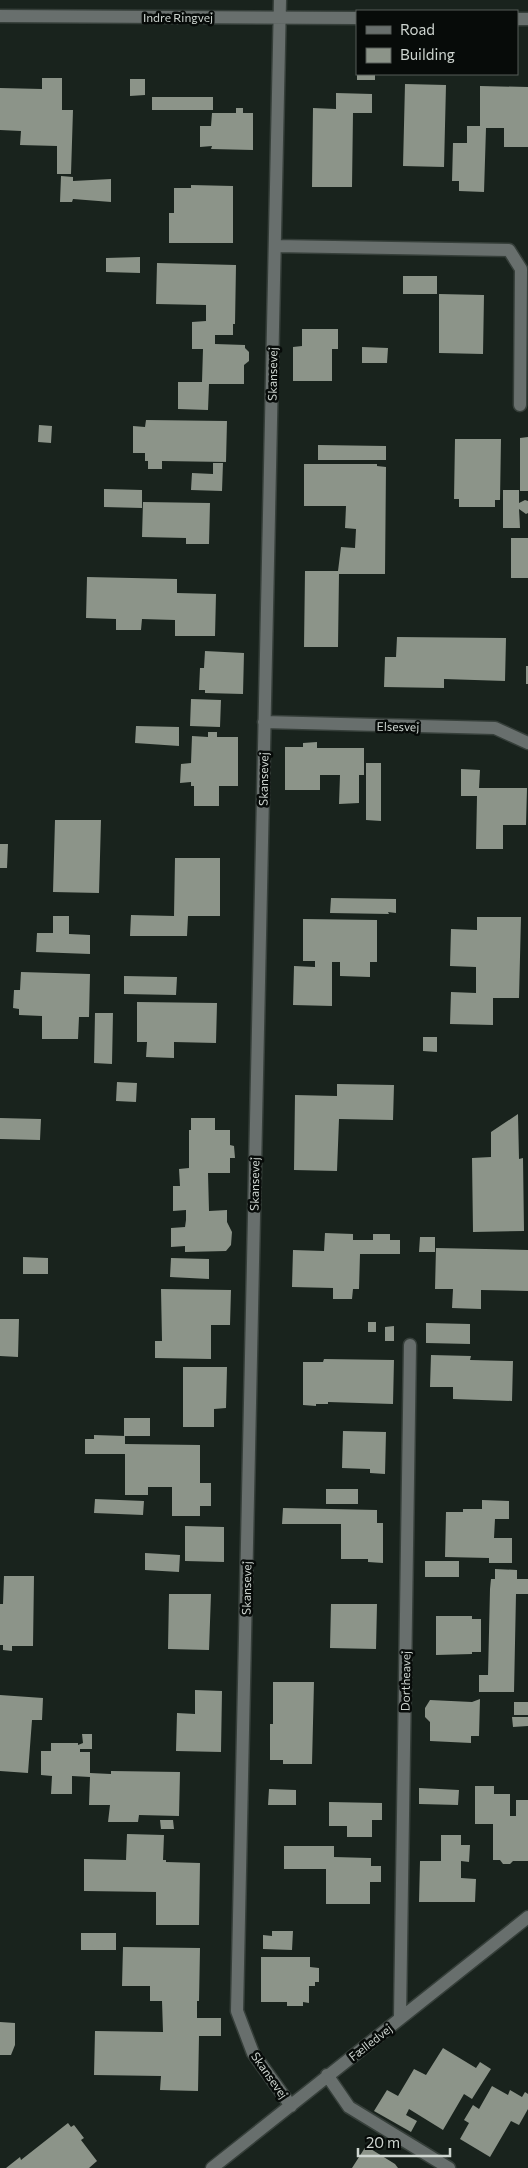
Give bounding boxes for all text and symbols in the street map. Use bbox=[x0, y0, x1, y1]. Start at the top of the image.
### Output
street label: Indre Ringvej bbox=[143, 10, 213, 24]
legend bbox=[356, 10, 518, 75]
text: Road bbox=[400, 20, 435, 38]
text: Building bbox=[400, 45, 455, 63]
street label: Skansevej bbox=[265, 347, 279, 401]
street label: Elsesvej bbox=[377, 719, 419, 733]
street label: Skansevej bbox=[256, 752, 270, 806]
street label: Skansevej bbox=[247, 1157, 261, 1211]
street label: Skansevej bbox=[239, 1561, 253, 1615]
street label: Dortheavej bbox=[397, 1651, 413, 1711]
street label: Fælledvej bbox=[346, 2021, 394, 2063]
street label: Skansevej bbox=[249, 2049, 291, 2101]
scale bar bbox=[358, 2126, 450, 2158]
text: 20 m bbox=[366, 2133, 400, 2151]

